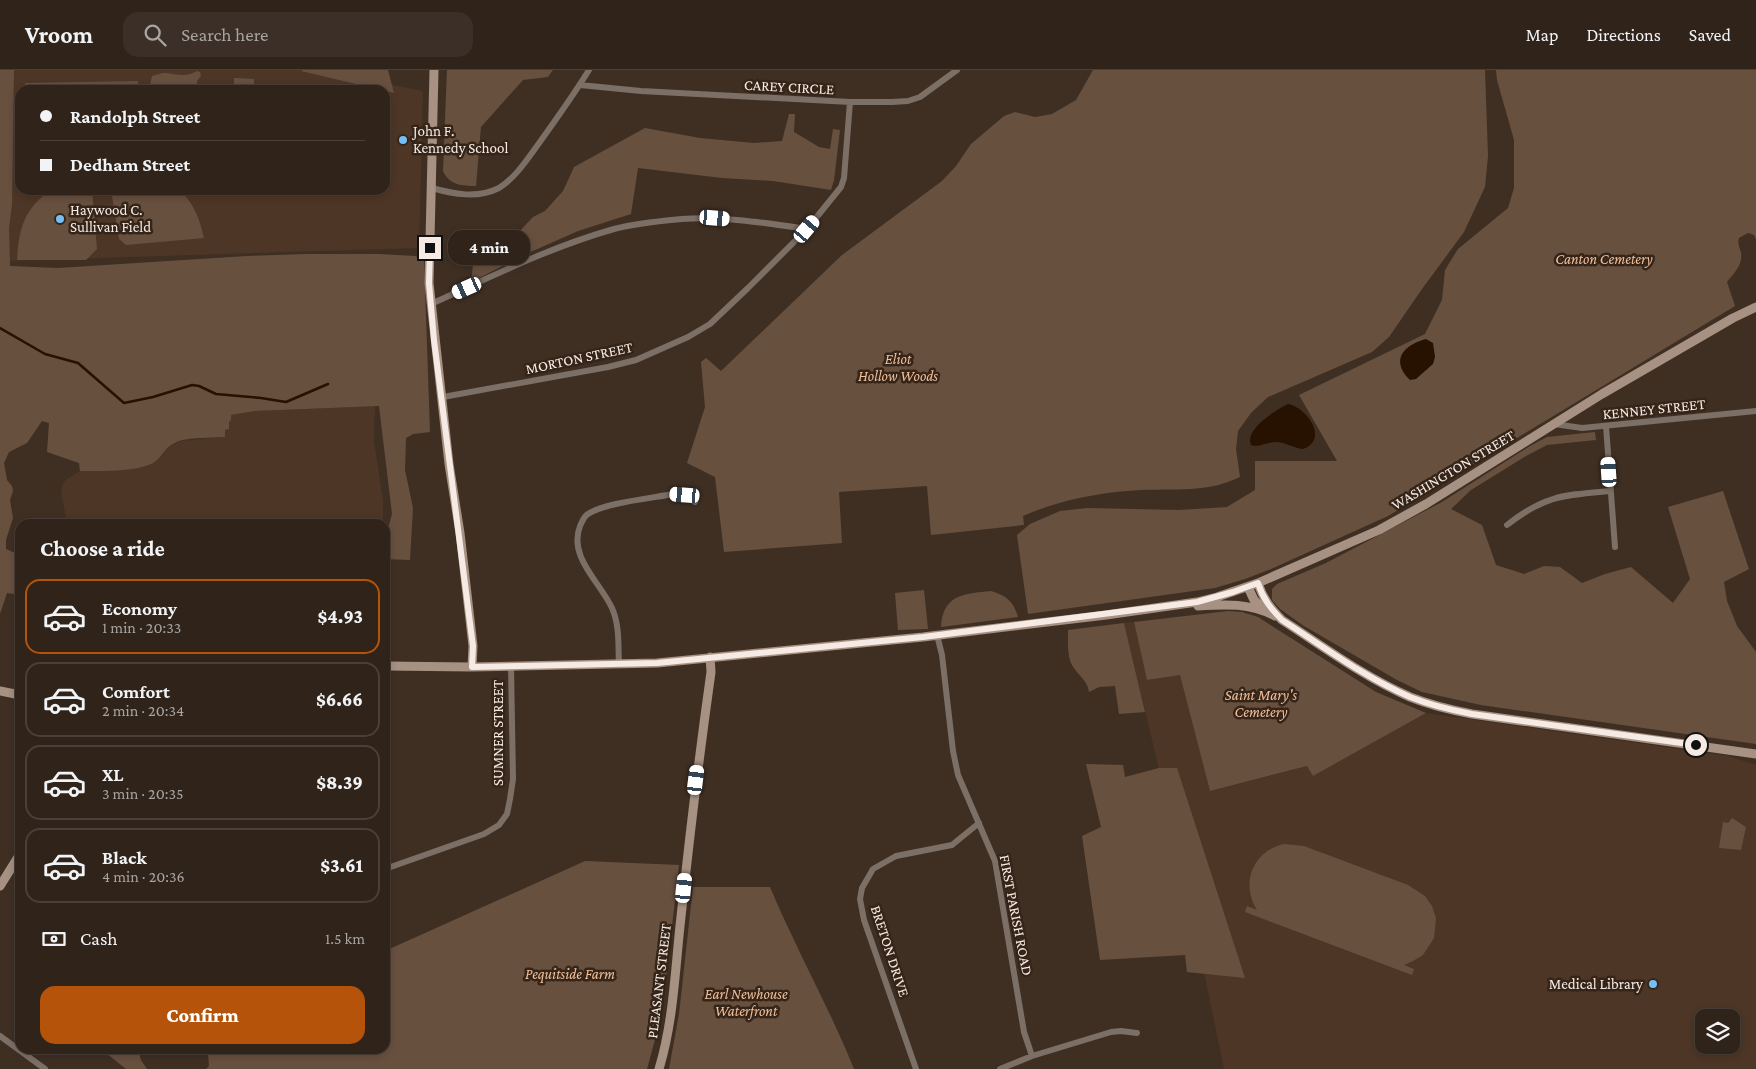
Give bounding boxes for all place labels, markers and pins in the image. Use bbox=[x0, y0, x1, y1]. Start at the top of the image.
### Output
place label: John F. Kennedy School bbox=[411, 123, 508, 157]
marker: John F. Kennedy School bbox=[397, 134, 409, 146]
place label: Haywood C. Sullivan Field bbox=[70, 202, 151, 235]
marker: Haywood C. Sullivan Field bbox=[54, 213, 66, 225]
place label: Medical Library bbox=[1549, 976, 1643, 993]
marker: Medical Library bbox=[1647, 978, 1659, 990]

